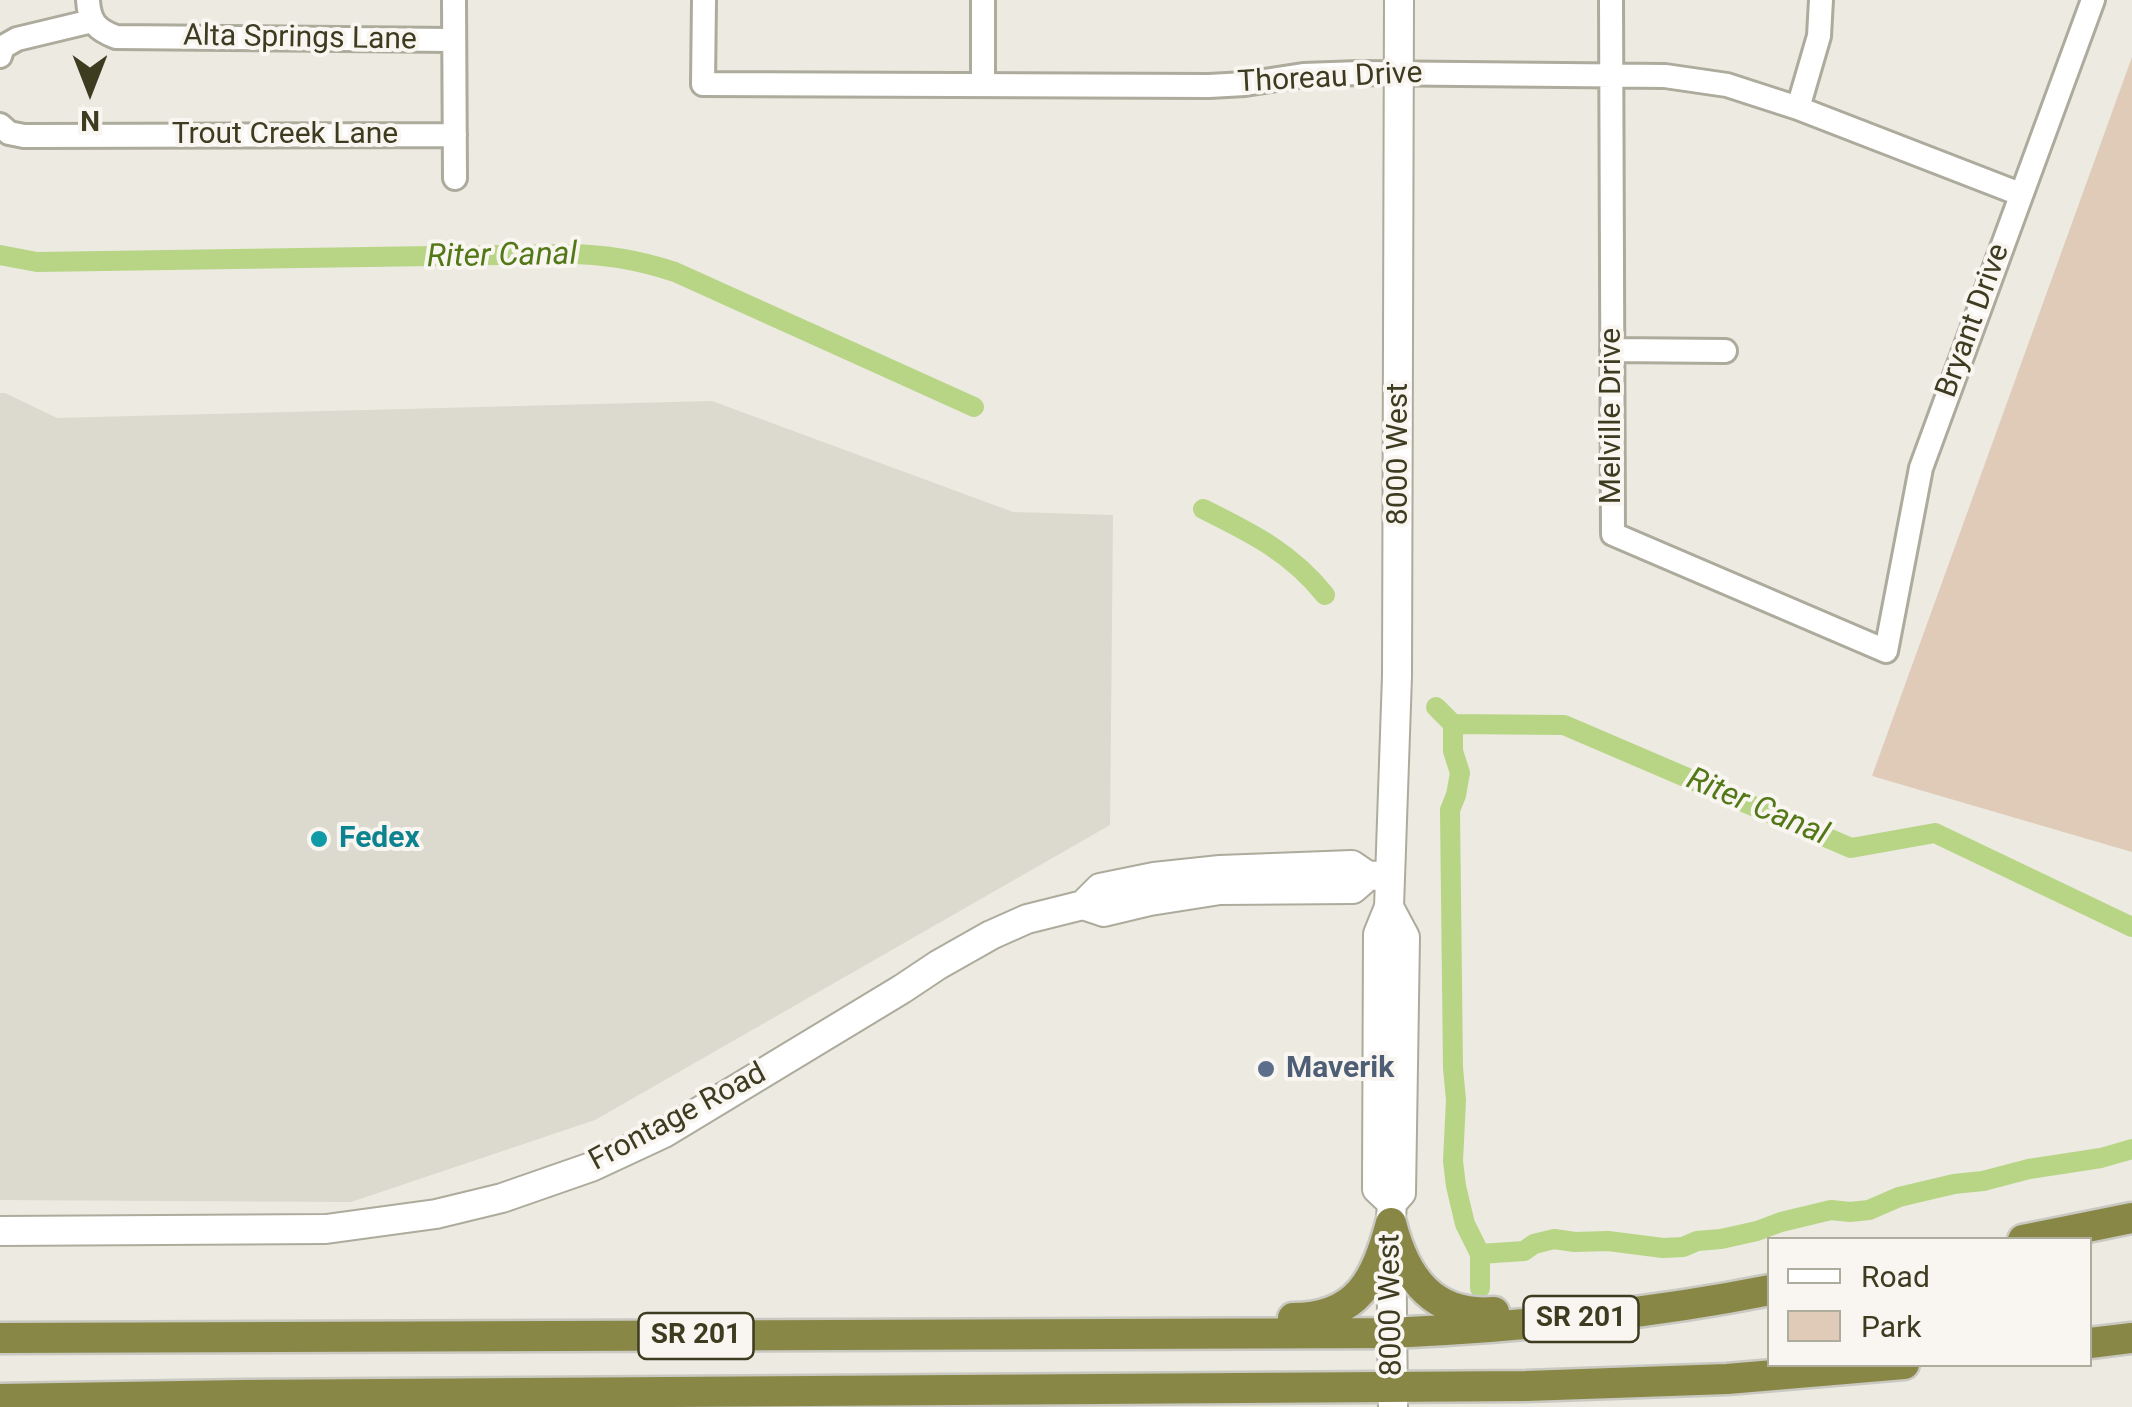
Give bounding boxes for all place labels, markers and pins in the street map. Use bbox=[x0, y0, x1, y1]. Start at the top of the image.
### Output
place label: Fedex bbox=[339, 821, 420, 857]
marker: Fedex bbox=[308, 828, 330, 850]
place label: Maverik bbox=[1286, 1051, 1394, 1087]
marker: Maverik bbox=[1255, 1058, 1277, 1080]

